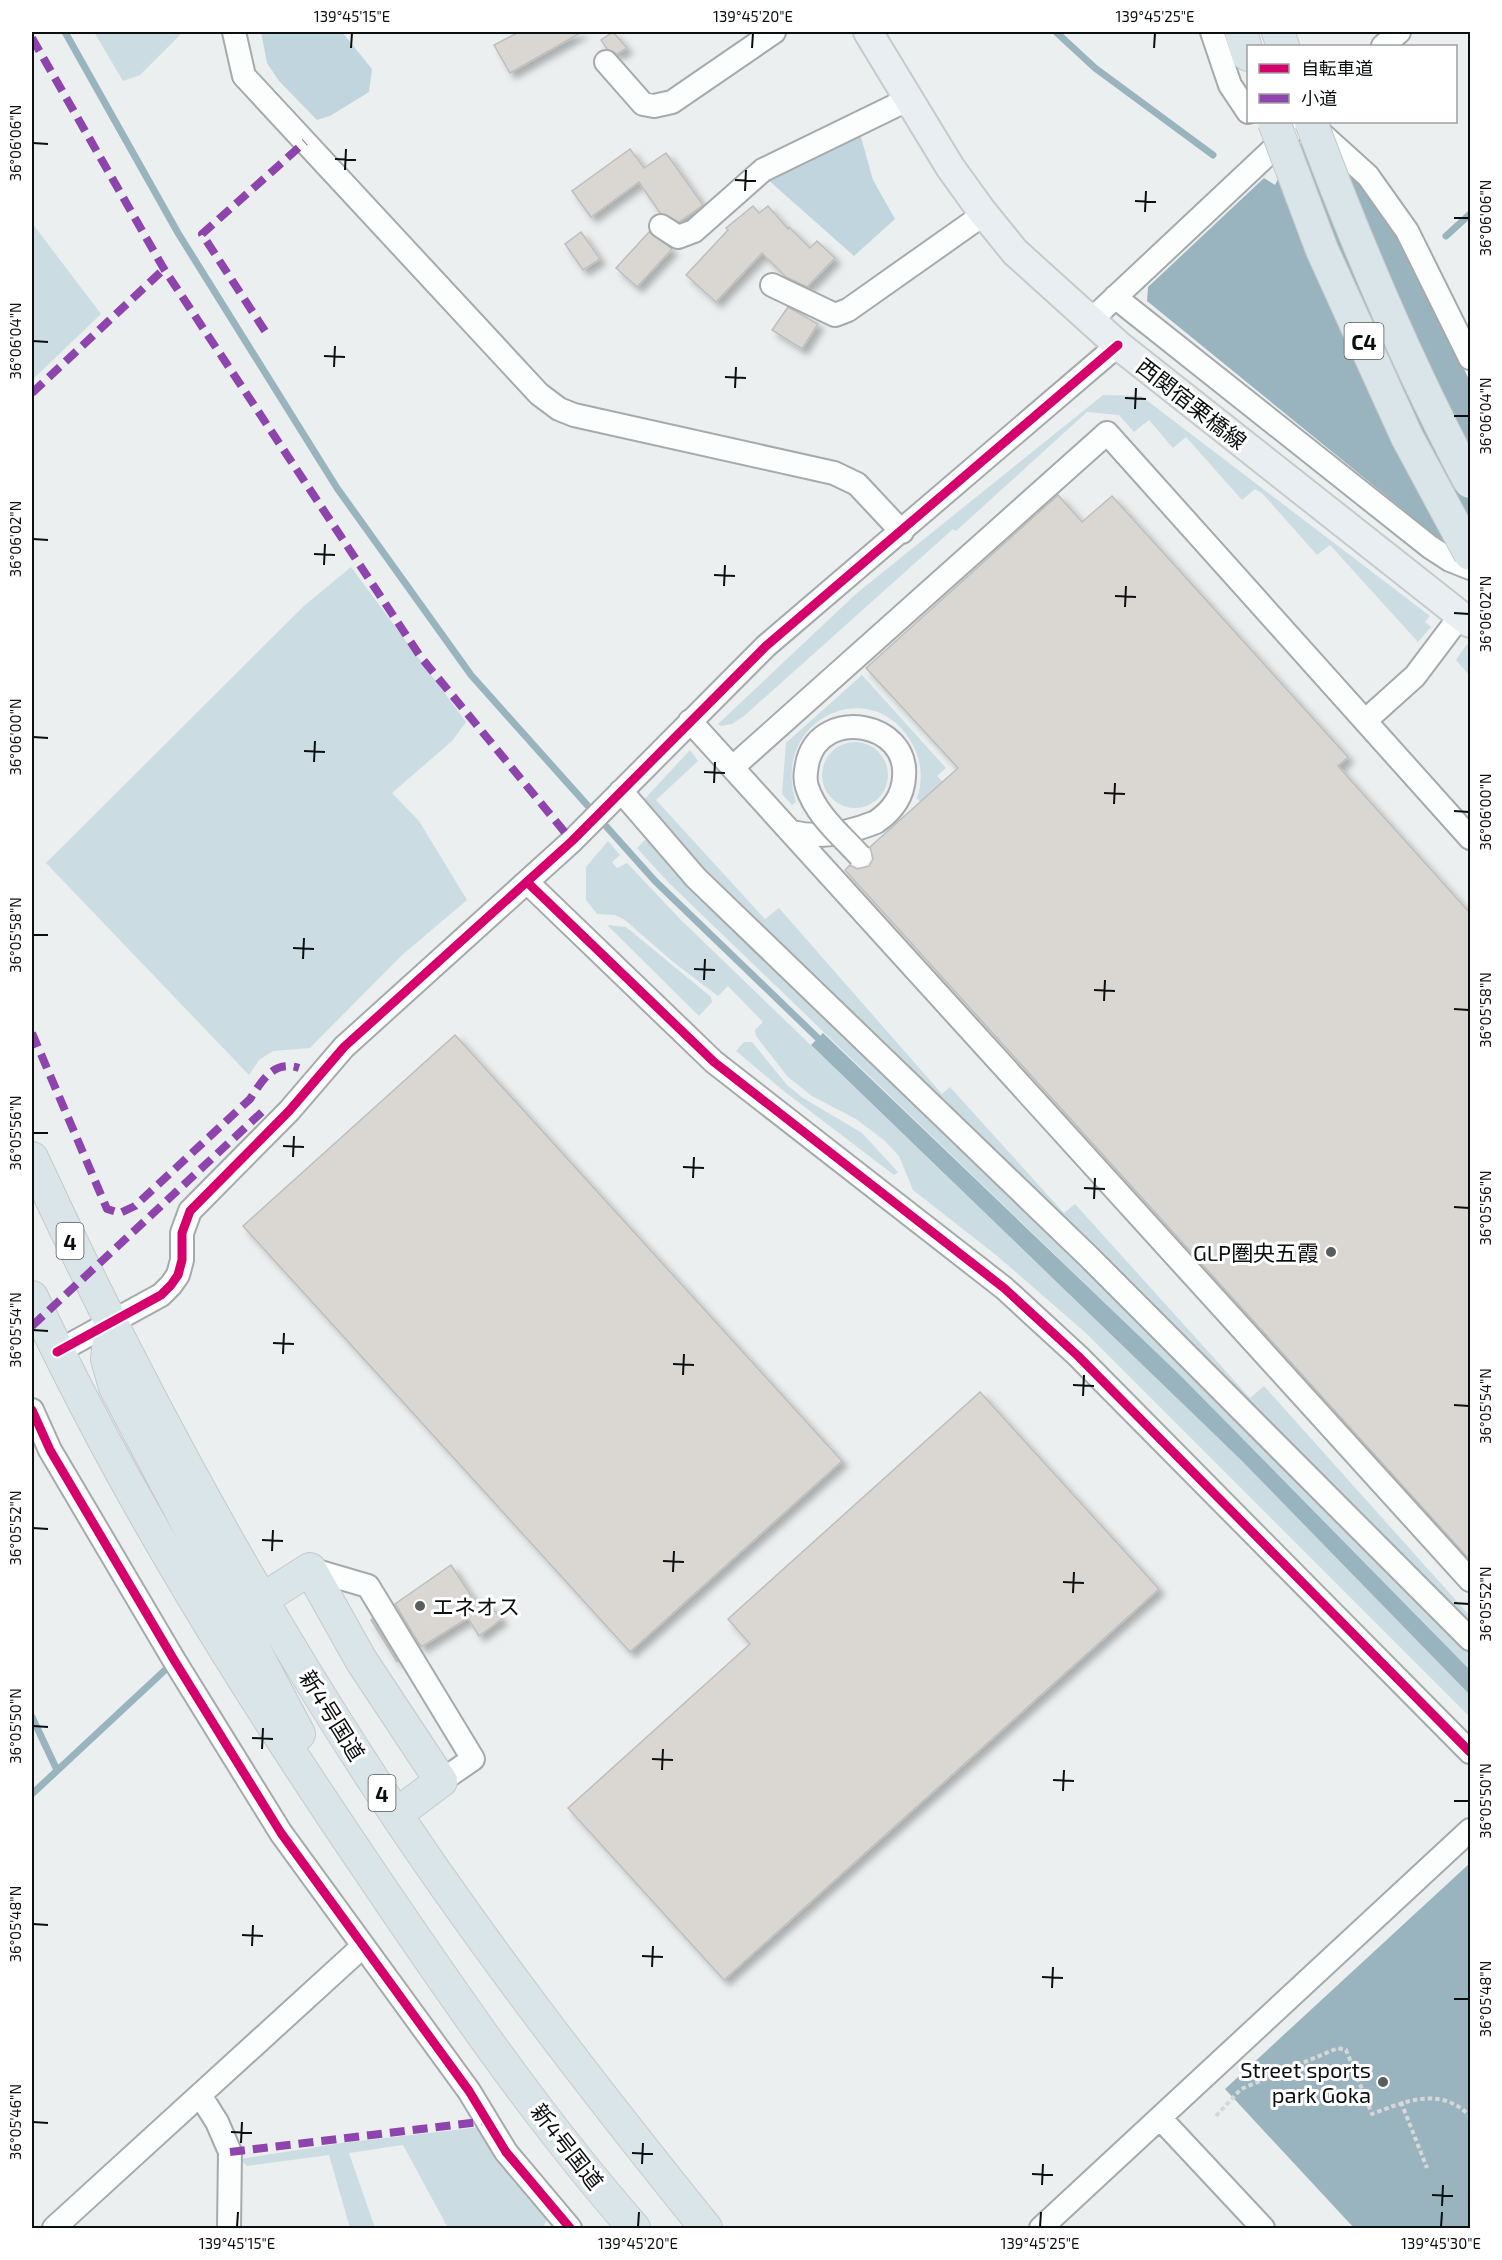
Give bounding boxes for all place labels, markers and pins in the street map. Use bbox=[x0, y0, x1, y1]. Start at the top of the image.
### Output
place label: GLP圏央五霞 bbox=[1193, 1239, 1319, 1265]
marker: GLP圏央五霞 bbox=[1324, 1245, 1338, 1259]
place label: エネオス bbox=[432, 1593, 520, 1619]
marker: エネオス bbox=[413, 1599, 427, 1613]
place label: Street sports park Goka bbox=[1240, 2056, 1371, 2107]
marker: Street sports park Goka bbox=[1376, 2075, 1390, 2089]

